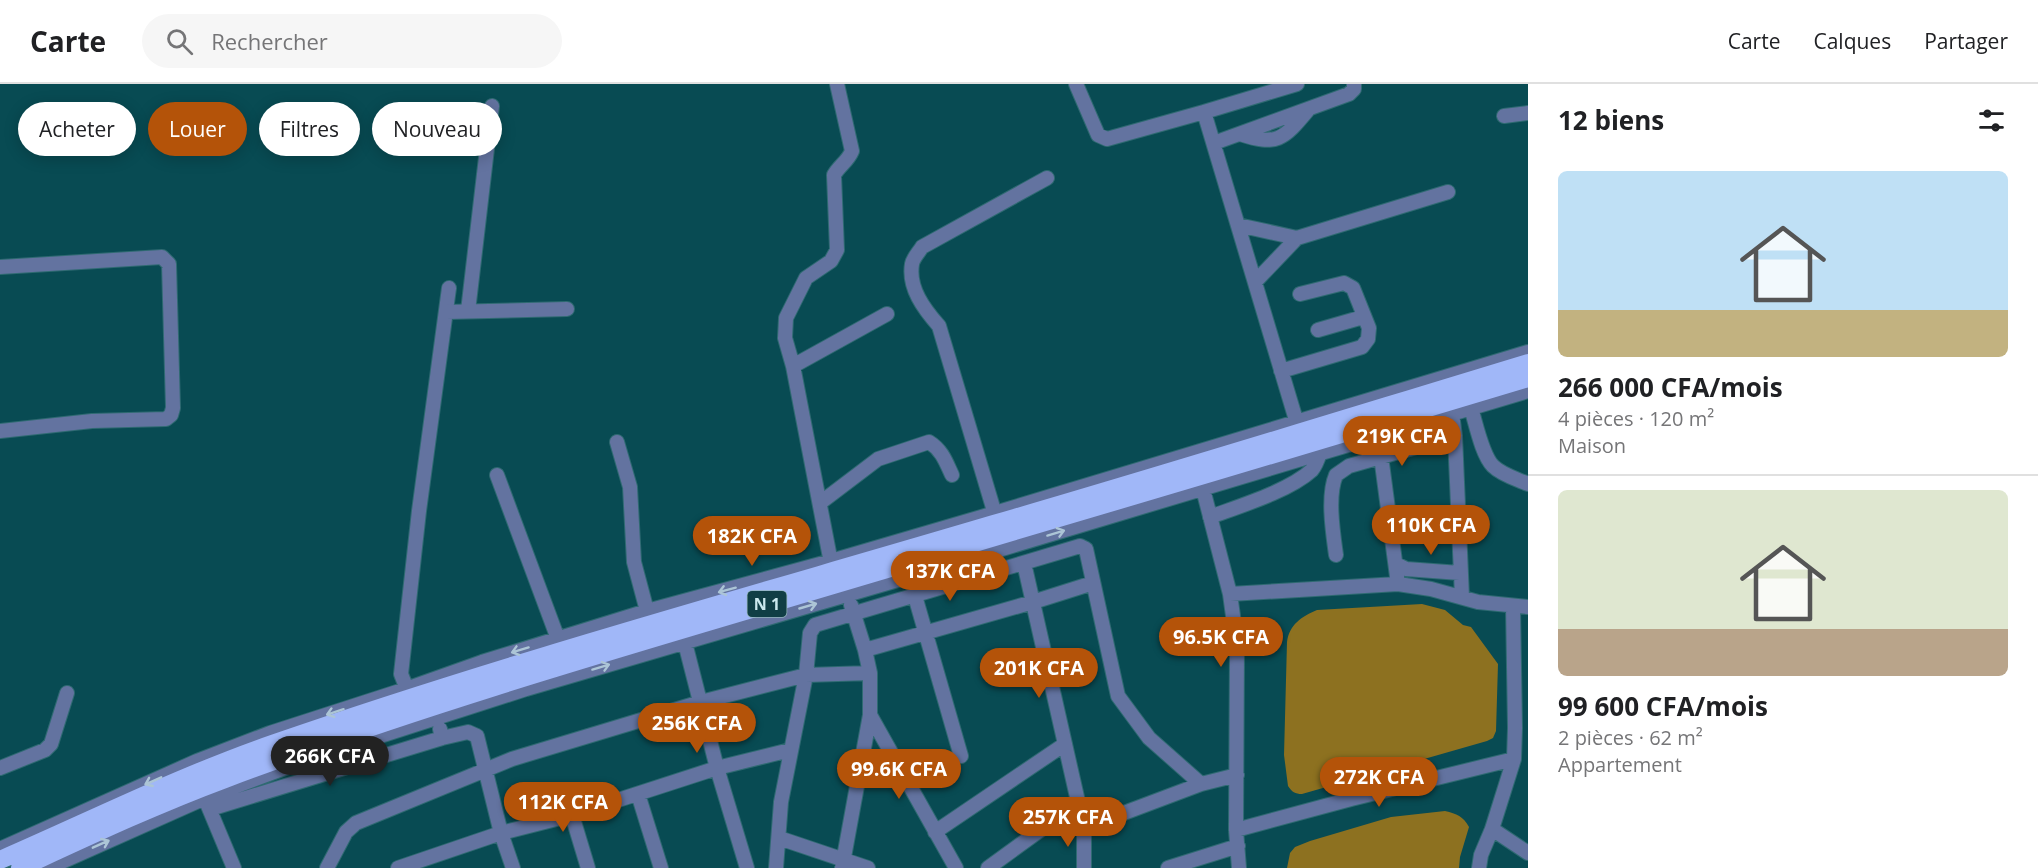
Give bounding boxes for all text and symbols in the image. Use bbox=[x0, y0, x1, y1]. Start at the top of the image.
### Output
search box bbox=[142, 14, 562, 68]
text: Carte bbox=[30, 22, 106, 60]
icon: search bbox=[163, 25, 196, 58]
text: Rechercher bbox=[211, 26, 328, 56]
text: Carte bbox=[1728, 27, 1780, 55]
text: Calques bbox=[1813, 27, 1891, 55]
text: Partager bbox=[1924, 27, 2008, 55]
chip: Acheter bbox=[18, 102, 136, 156]
chip: Louer bbox=[148, 102, 247, 156]
chip: Filtres bbox=[259, 102, 360, 156]
chip: Nouveau bbox=[372, 102, 502, 156]
text: 12 biens bbox=[1558, 102, 1664, 138]
icon: filters bbox=[1975, 104, 2008, 137]
icon: home bbox=[1729, 210, 1837, 318]
text: 266 000 CFA/mois bbox=[1558, 369, 1783, 405]
text: 4 pièces · 120 m² bbox=[1558, 405, 1714, 432]
pin: 219K CFA bbox=[1340, 416, 1464, 467]
text: 219K CFA bbox=[1357, 422, 1447, 449]
text: Maison bbox=[1558, 432, 1626, 459]
pin: 110K CFA bbox=[1369, 505, 1493, 556]
text: 110K CFA bbox=[1386, 511, 1476, 538]
pin: 182K CFA bbox=[690, 516, 814, 567]
text: 182K CFA bbox=[707, 522, 797, 549]
one-way arrow bbox=[1046, 527, 1065, 538]
icon: home bbox=[1729, 529, 1837, 637]
pin: 137K CFA bbox=[888, 551, 1012, 602]
text: 137K CFA bbox=[905, 557, 995, 584]
one-way arrow bbox=[718, 584, 737, 596]
road number: N 1 bbox=[748, 591, 786, 617]
one-way arrow bbox=[798, 600, 817, 611]
pin: 96.5K CFA bbox=[1152, 617, 1290, 668]
text: 96.5K CFA bbox=[1173, 623, 1269, 650]
one-way arrow bbox=[511, 645, 530, 656]
pin: 201K CFA bbox=[977, 648, 1101, 699]
text: 201K CFA bbox=[994, 654, 1084, 681]
one-way arrow bbox=[591, 661, 610, 672]
text: 99 600 CFA/mois bbox=[1558, 688, 1768, 724]
pin: 256K CFA bbox=[635, 703, 759, 754]
one-way arrow bbox=[326, 707, 345, 718]
text: 256K CFA bbox=[652, 709, 742, 736]
text: 2 pièces · 62 m² bbox=[1558, 724, 1703, 751]
pin: 266K CFA bbox=[268, 736, 392, 787]
text: 266K CFA bbox=[285, 742, 375, 769]
pin: 99.6K CFA bbox=[830, 749, 968, 800]
text: Appartement bbox=[1558, 751, 1682, 778]
text: 99.6K CFA bbox=[851, 755, 947, 782]
pin: 272K CFA bbox=[1317, 757, 1441, 808]
text: 272K CFA bbox=[1334, 763, 1424, 790]
one-way arrow bbox=[144, 776, 162, 787]
pin: 112K CFA bbox=[501, 782, 625, 833]
text: 112K CFA bbox=[518, 788, 608, 815]
pin: 257K CFA bbox=[1006, 797, 1130, 848]
text: 257K CFA bbox=[1023, 803, 1113, 830]
one-way arrow bbox=[92, 838, 110, 850]

